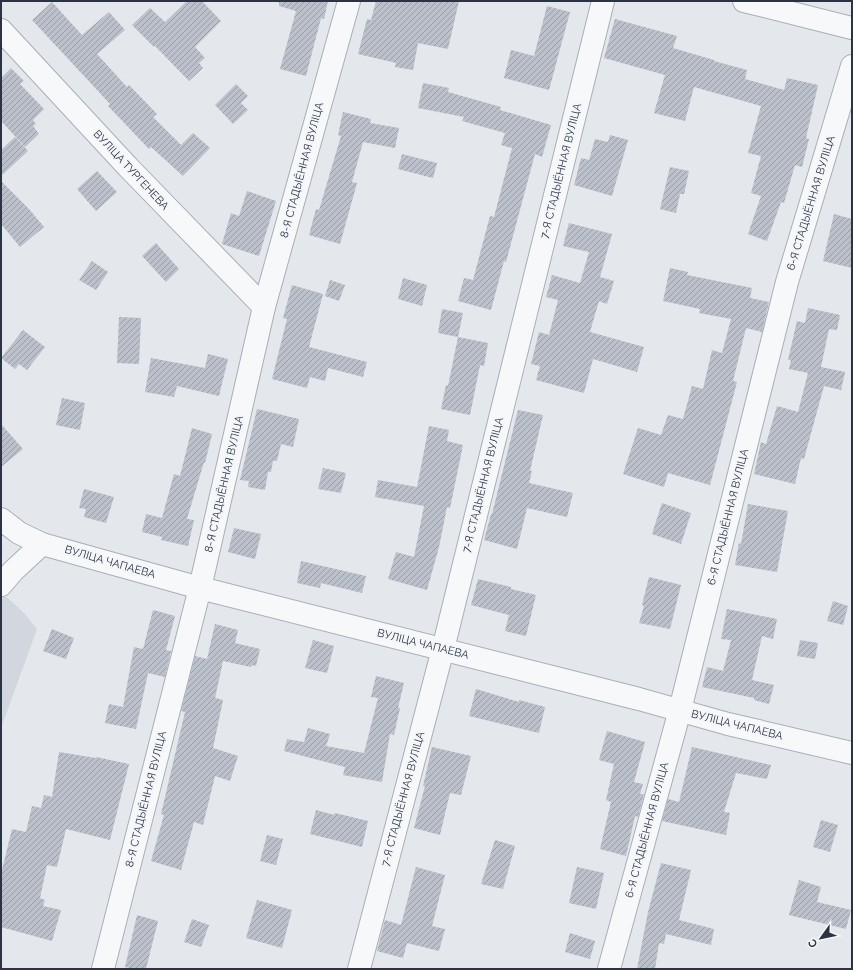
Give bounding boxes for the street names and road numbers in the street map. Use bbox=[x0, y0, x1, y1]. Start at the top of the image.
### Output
street label: 8-Я СТАДЫЁННАЯ ВУЛІЦА bbox=[278, 100, 327, 239]
street label: 7-Я СТАДЫЁННАЯ ВУЛІЦА bbox=[538, 101, 584, 240]
street label: ВУЛІЦА ТУРГЕНЕВА bbox=[91, 127, 172, 213]
street label: 6-Я СТАДЫЁННАЯ ВУЛІЦА bbox=[784, 134, 838, 272]
street label: 8-Я СТАДЫЁННАЯ ВУЛІЦА bbox=[202, 414, 246, 554]
street label: 7-Я СТАДЫЁННАЯ ВУЛІЦА bbox=[460, 415, 506, 554]
street label: 6-Я СТАДЫЁННАЯ ВУЛІЦА bbox=[705, 447, 751, 587]
street label: ВУЛІЦА ЧАПАЕВА bbox=[63, 543, 157, 581]
street label: ВУЛІЦА ЧАПАЕВА bbox=[376, 626, 471, 662]
street label: ВУЛІЦА ЧАПАЕВА bbox=[690, 707, 785, 743]
street label: 8-Я СТАДЫЁННАЯ ВУЛІЦА bbox=[123, 729, 169, 869]
street label: 7-Я СТАДЫЁННАЯ ВУЛІЦА bbox=[379, 730, 427, 868]
street label: 6-Я СТАДЫЁННАЯ ВУЛІЦА bbox=[623, 760, 672, 899]

